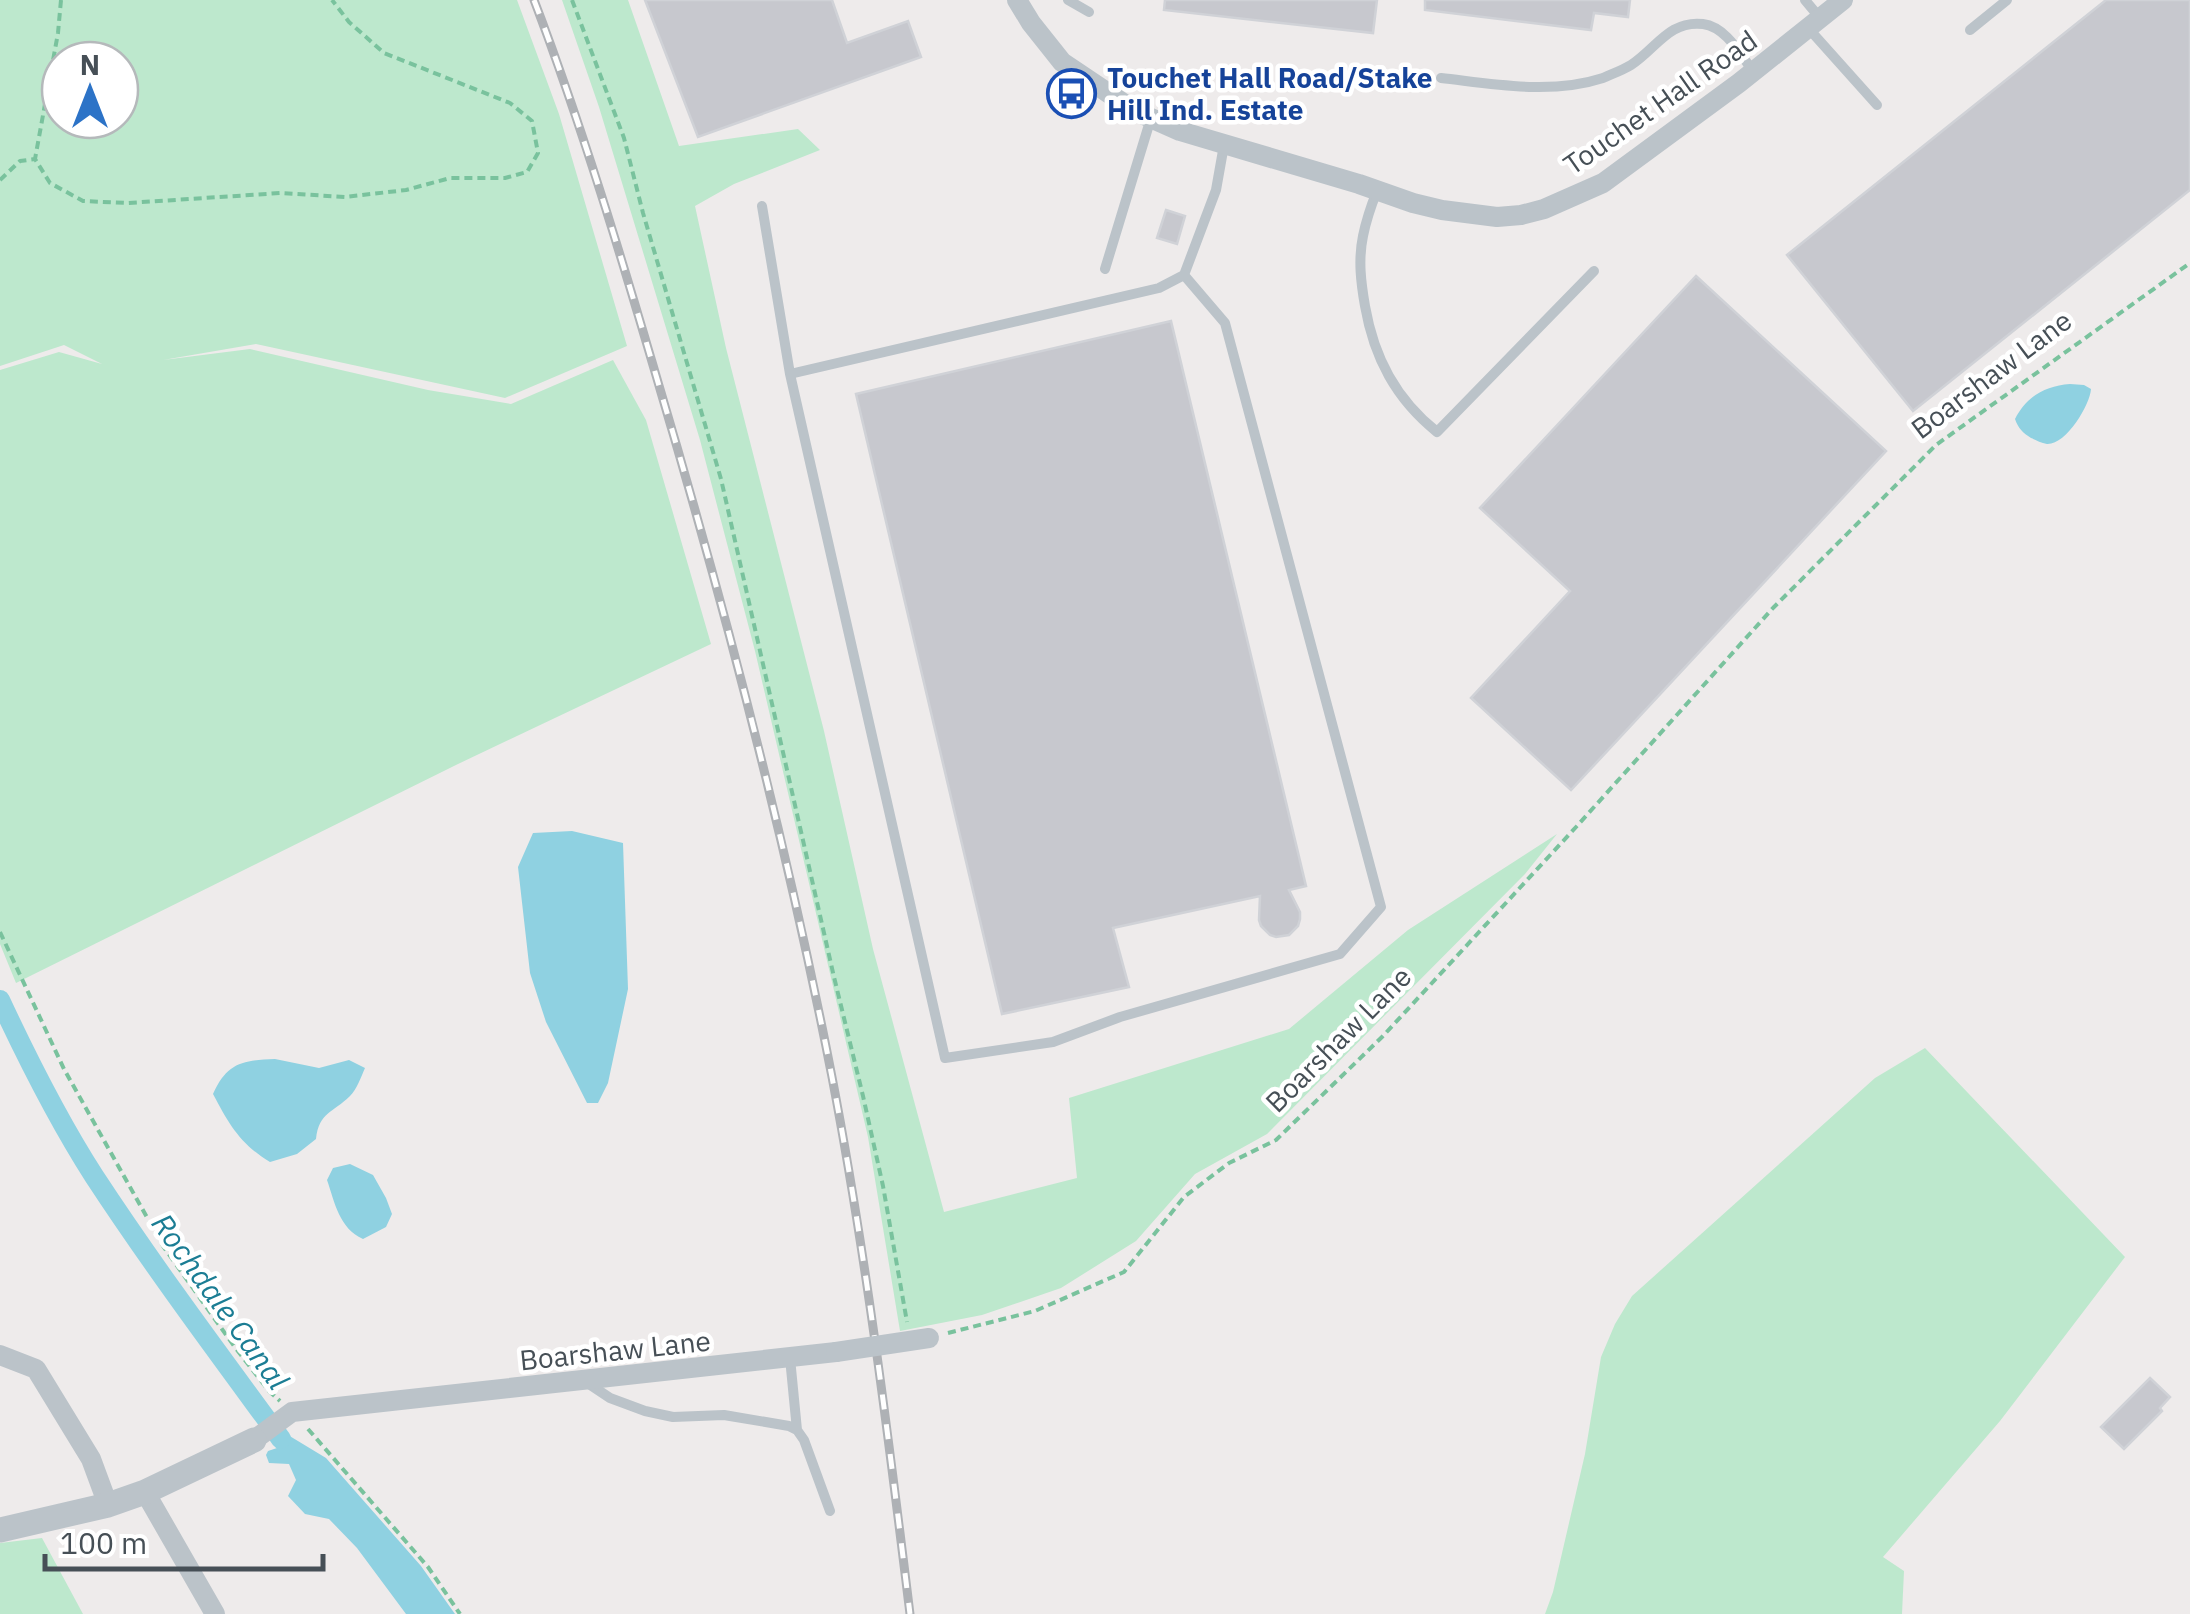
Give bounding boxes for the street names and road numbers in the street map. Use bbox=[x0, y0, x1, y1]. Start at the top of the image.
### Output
street label: Touchet Hall Road bbox=[1556, 21, 1764, 183]
street label: Boarshaw Lane bbox=[1903, 301, 2079, 447]
street label: Boarshaw Lane bbox=[1257, 958, 1419, 1120]
street label: Boarshaw Lane bbox=[518, 1322, 712, 1378]

